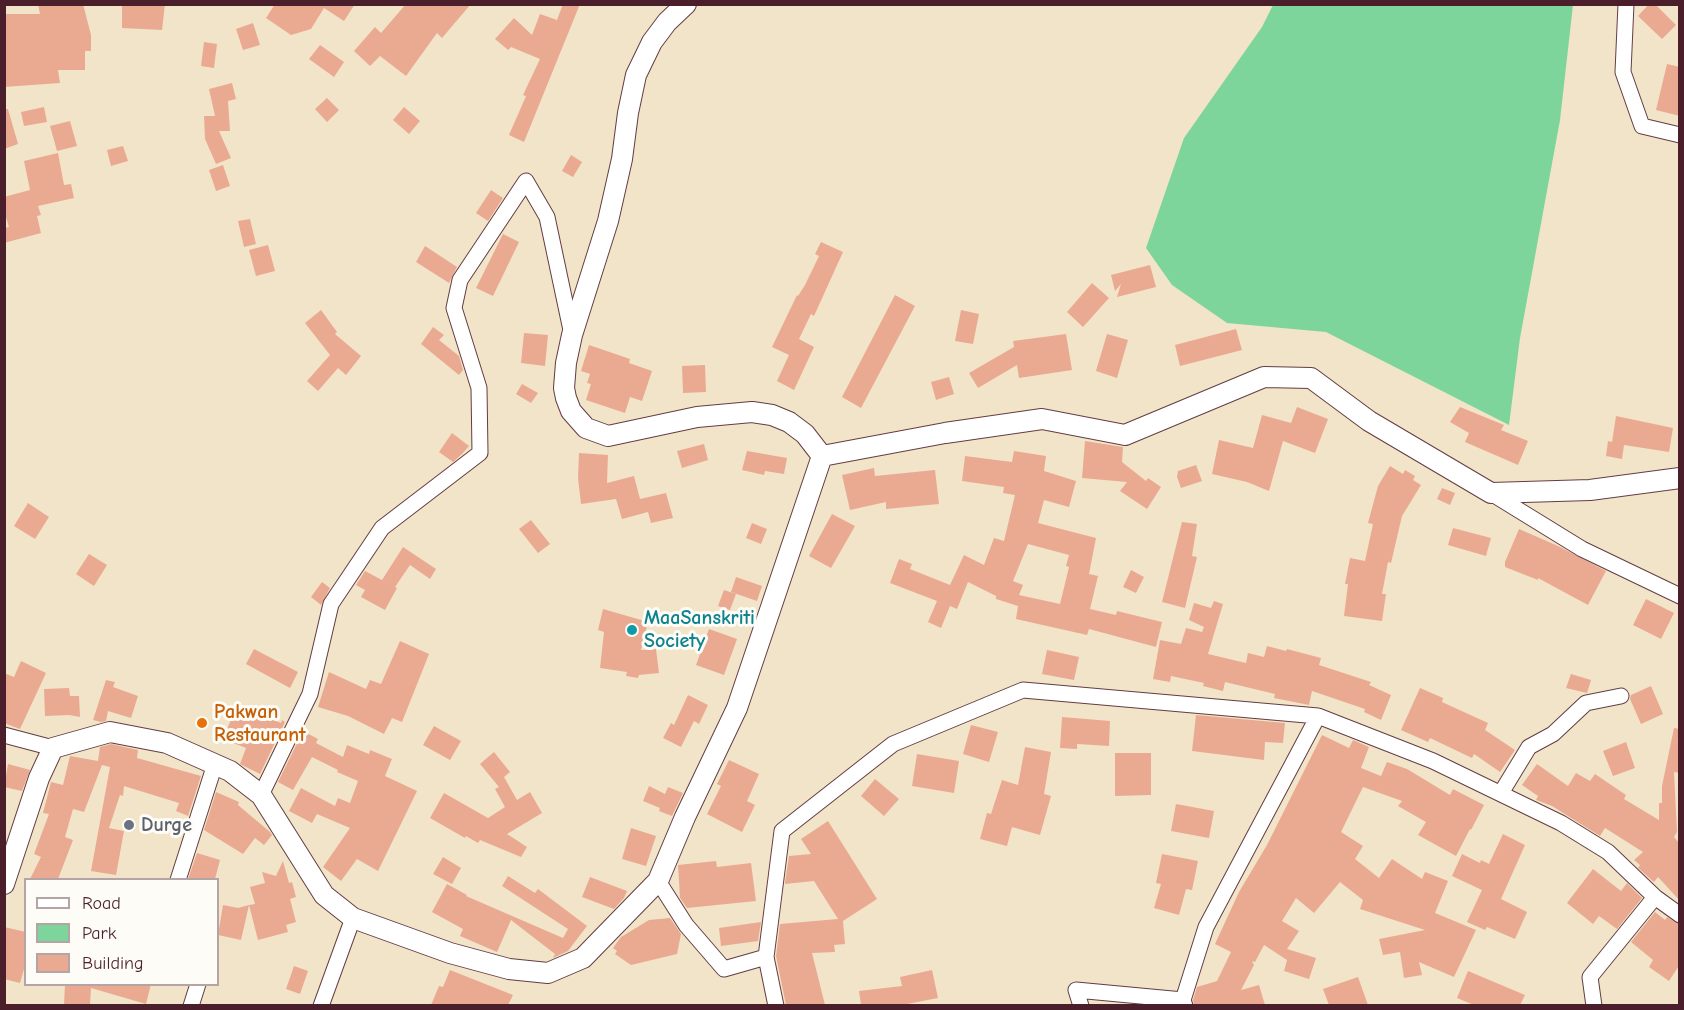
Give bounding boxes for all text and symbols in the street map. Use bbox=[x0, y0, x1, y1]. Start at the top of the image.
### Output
place label: MaaSanskriti Society bbox=[644, 606, 755, 653]
marker: MaaSanskriti Society bbox=[625, 623, 639, 637]
place label: Pakwan Restaurant bbox=[214, 700, 306, 747]
marker: Pakwan Restaurant bbox=[195, 716, 209, 730]
place label: Durge bbox=[141, 813, 192, 837]
marker: Durge bbox=[122, 818, 136, 832]
legend bbox=[24, 878, 219, 986]
text: Road bbox=[82, 893, 121, 914]
text: Park bbox=[82, 923, 116, 944]
text: Building bbox=[82, 953, 144, 974]

